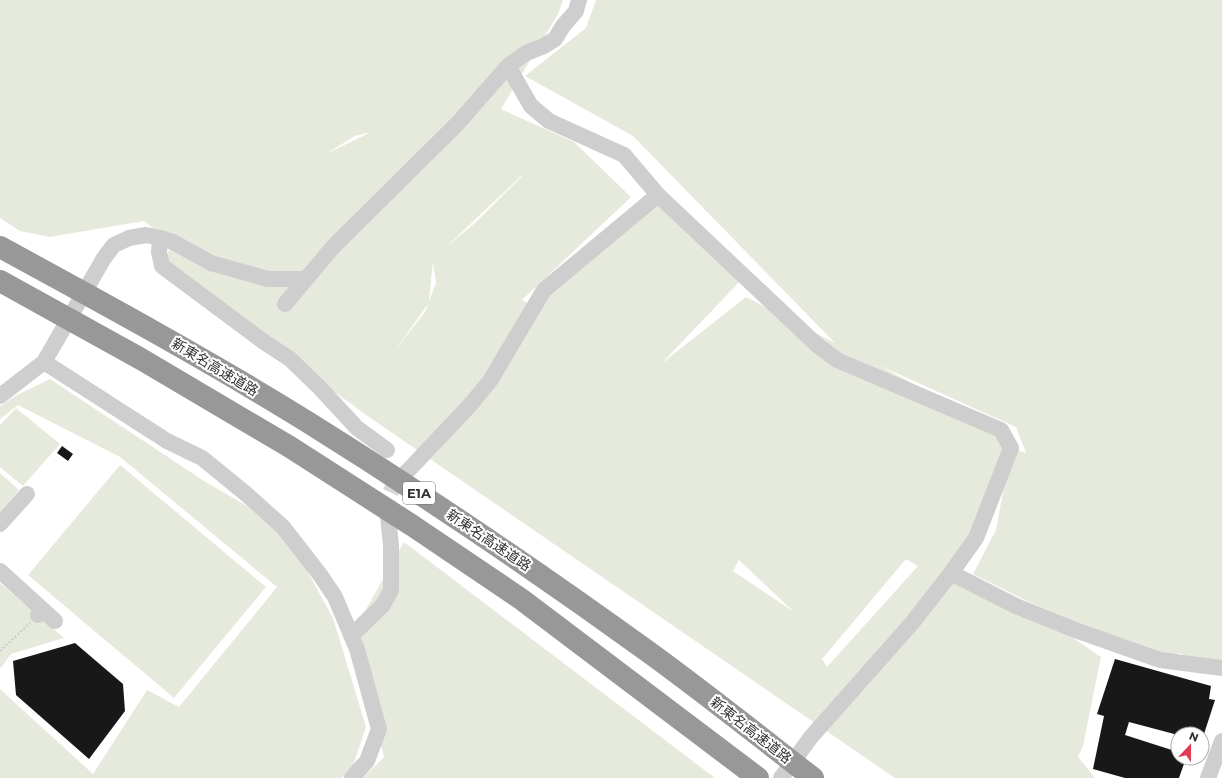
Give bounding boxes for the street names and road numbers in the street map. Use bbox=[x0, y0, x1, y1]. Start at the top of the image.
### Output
street label: 新東名高速道路 bbox=[168, 334, 262, 400]
road number: E1A bbox=[403, 482, 435, 504]
street label: 新東名高速道路 bbox=[443, 505, 535, 575]
street label: 新東名高速道路 bbox=[707, 693, 795, 767]

